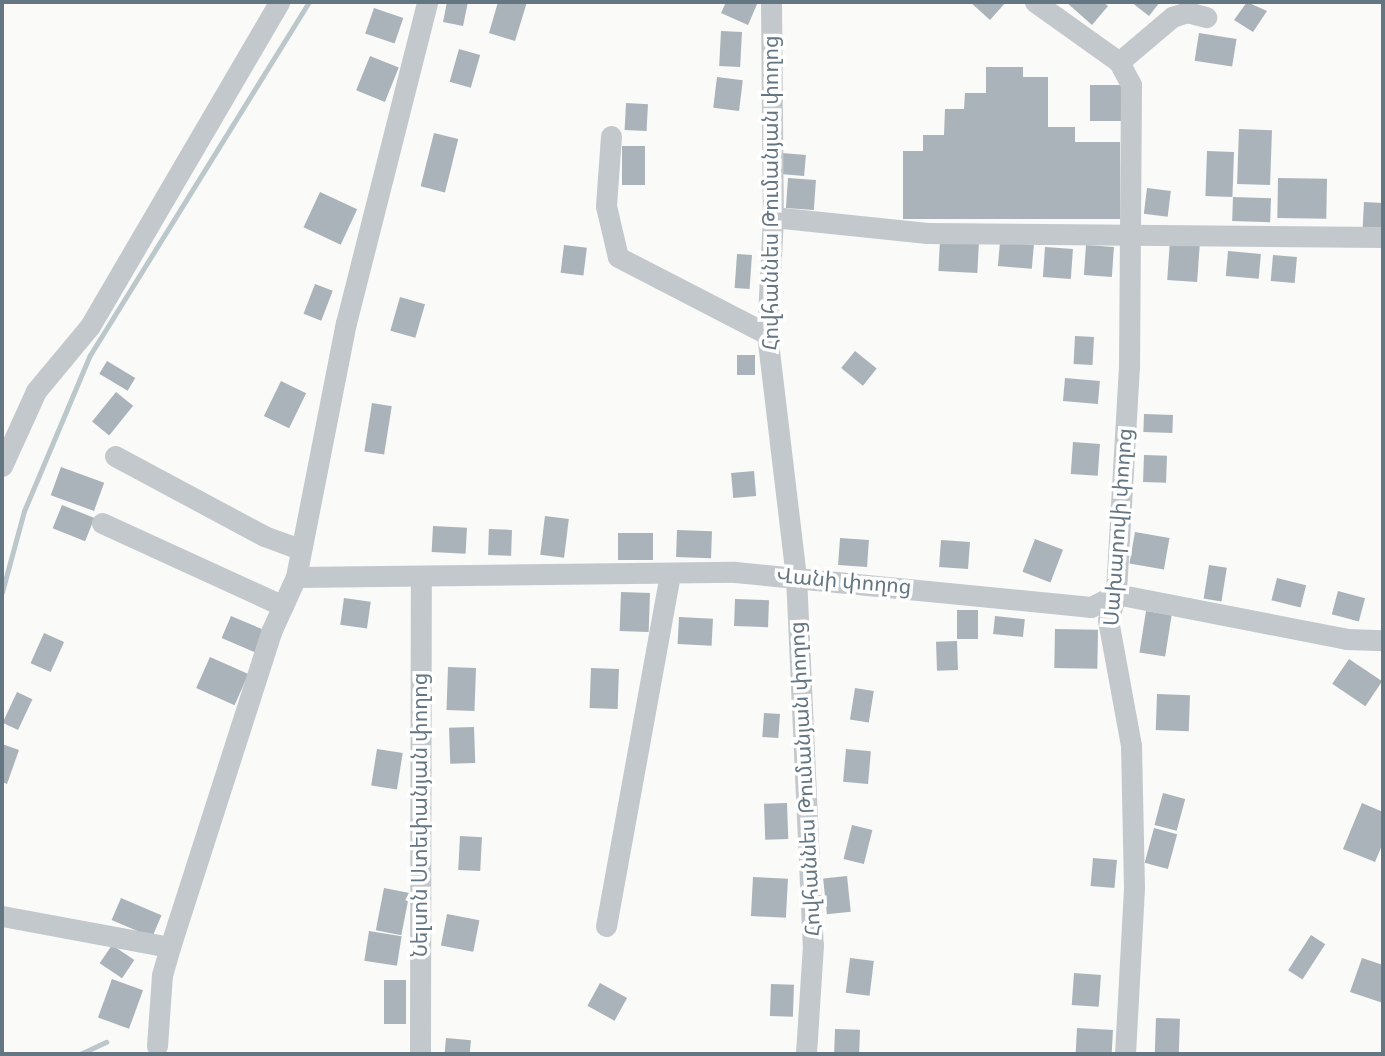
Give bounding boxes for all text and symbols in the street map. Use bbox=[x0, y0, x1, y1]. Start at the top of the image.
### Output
street label: Հովհաննես Թումանյան փողոց bbox=[758, 35, 784, 351]
street label: Սախարովի փողոց bbox=[1099, 427, 1137, 627]
street label: Վանի փողոց bbox=[775, 563, 913, 599]
street label: Հովհաննես Թումանյան փողոց bbox=[784, 621, 826, 937]
street label: Նելսոն Ստեփանյան փողոց bbox=[407, 673, 433, 957]

